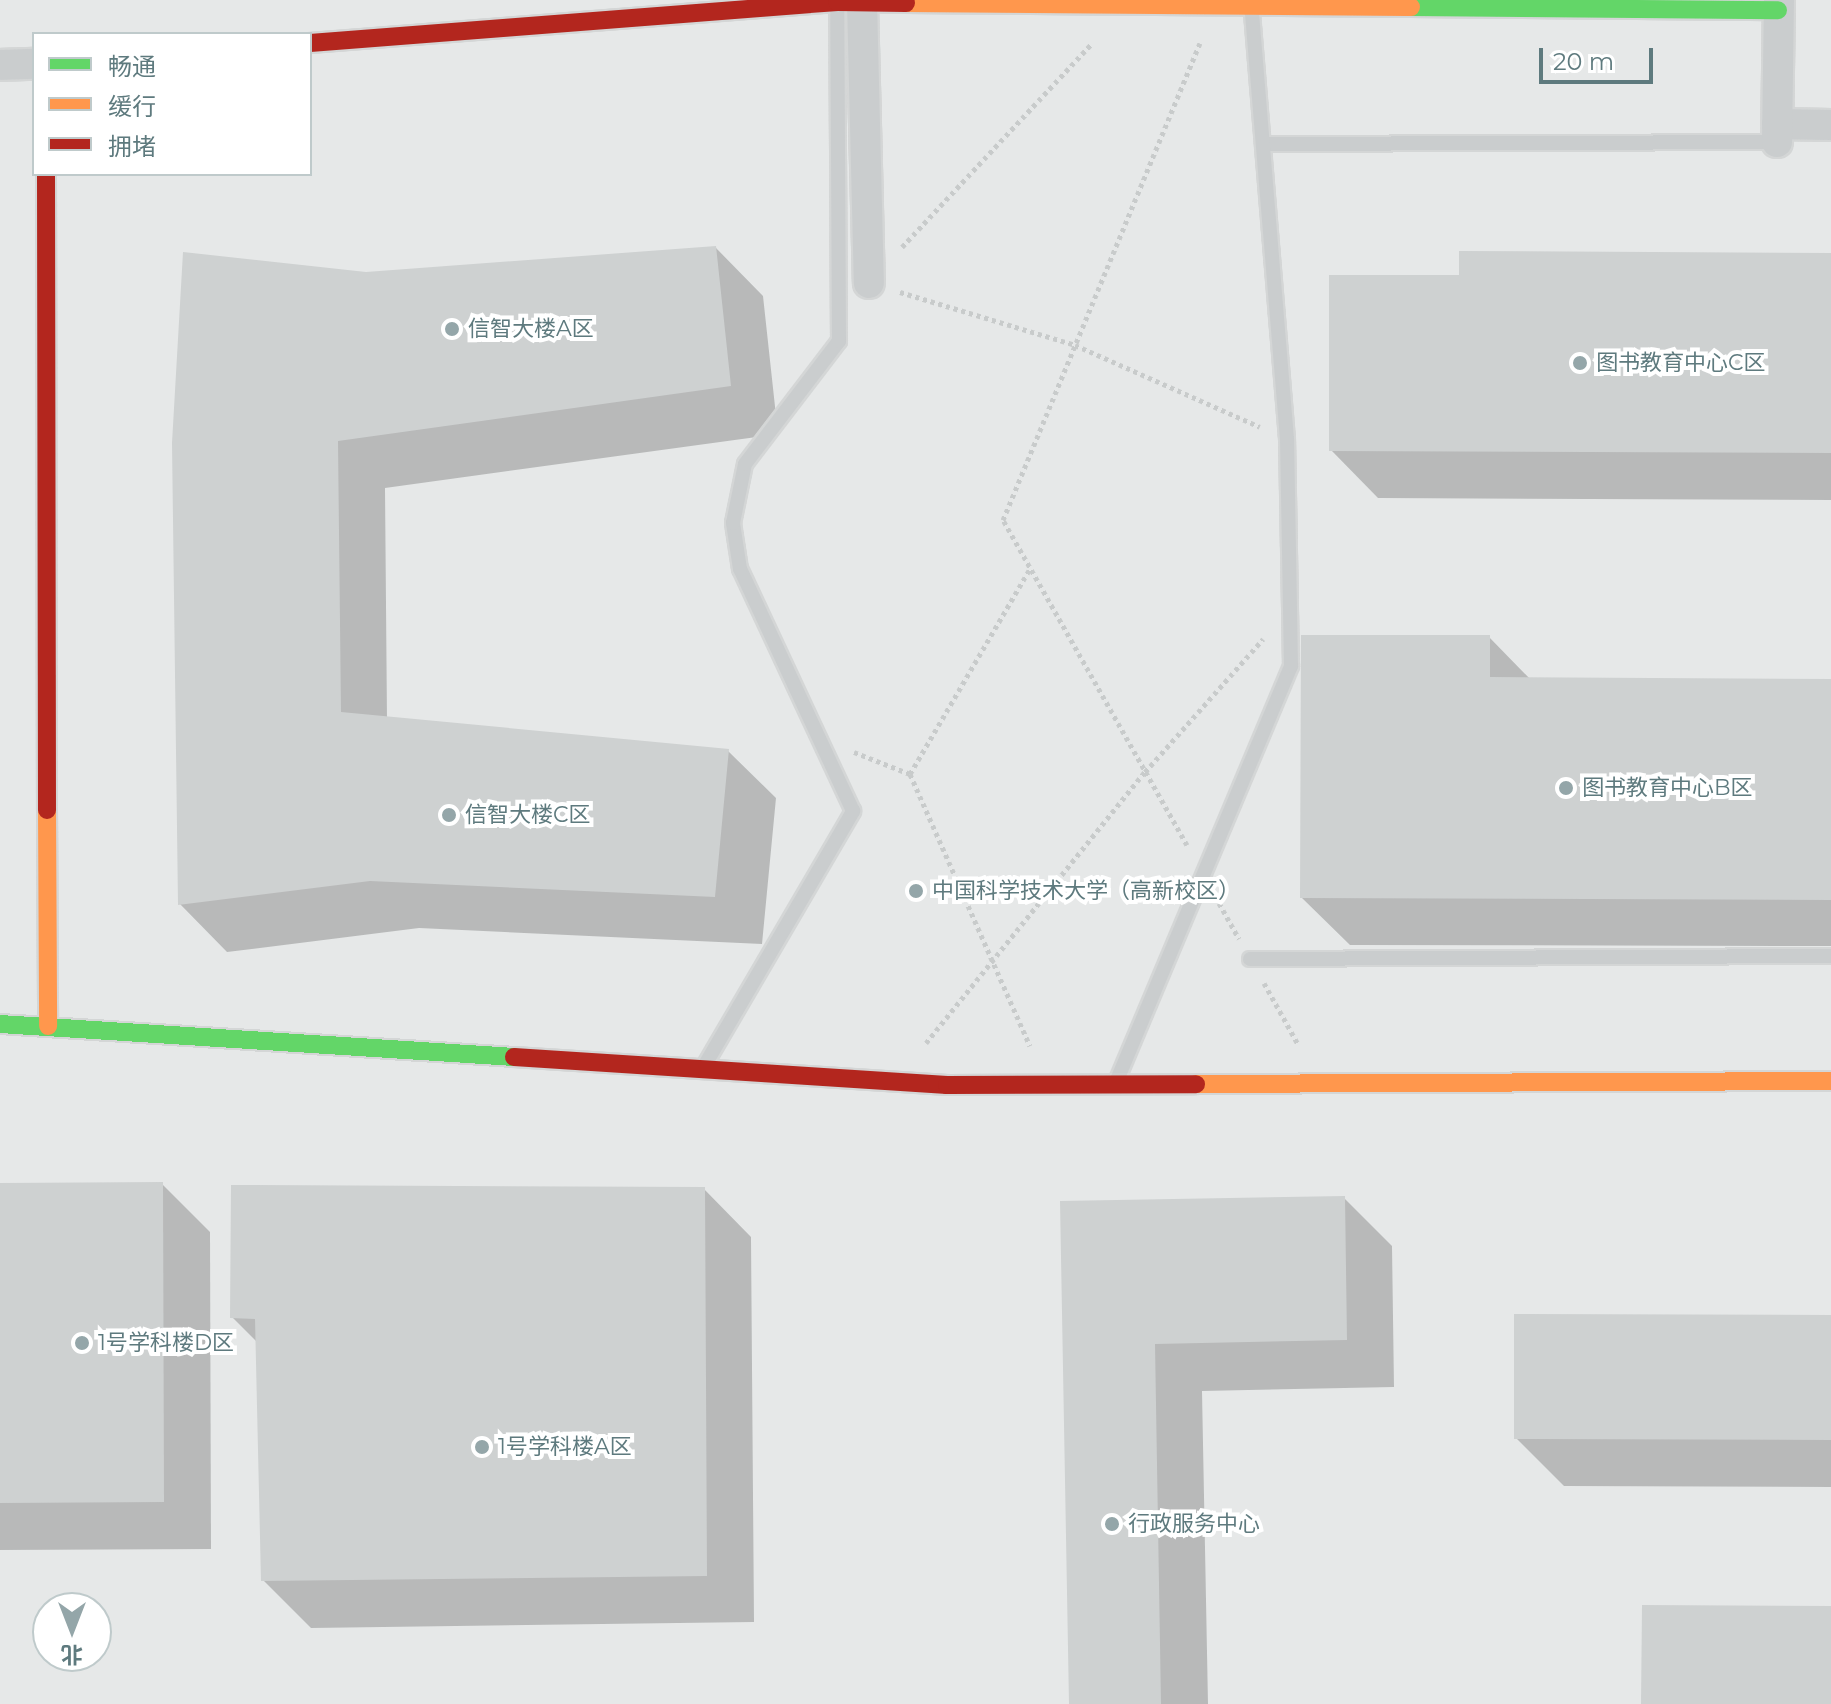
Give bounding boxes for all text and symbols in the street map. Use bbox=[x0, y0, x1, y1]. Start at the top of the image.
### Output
legend bbox=[32, 32, 312, 176]
scale bar bbox=[1543, 32, 1657, 82]
text: 20 m bbox=[1553, 47, 1614, 76]
text: 畅通 bbox=[108, 52, 156, 81]
text: 缓行 bbox=[108, 92, 156, 121]
text: 拥堵 bbox=[108, 132, 156, 161]
place label: 信智大楼A区 bbox=[468, 316, 594, 342]
marker: 信智大楼A区 bbox=[443, 320, 461, 338]
place label: 图书教育中心C区 bbox=[1596, 350, 1766, 376]
marker: 图书教育中心C区 bbox=[1571, 354, 1589, 372]
place label: 图书教育中心B区 bbox=[1582, 775, 1753, 801]
marker: 图书教育中心B区 bbox=[1557, 779, 1575, 797]
place label: 信智大楼C区 bbox=[465, 802, 591, 828]
marker: 信智大楼C区 bbox=[440, 806, 458, 824]
place label: 中国科学技术大学（高新校区） bbox=[932, 878, 1240, 904]
marker: 中国科学技术大学（高新校区） bbox=[907, 882, 925, 900]
place label: 1号学科楼D区 bbox=[98, 1330, 234, 1356]
marker: 1号学科楼D区 bbox=[73, 1334, 91, 1352]
place label: 1号学科楼A区 bbox=[498, 1434, 632, 1460]
marker: 1号学科楼A区 bbox=[473, 1438, 491, 1456]
place label: 行政服务中心 bbox=[1128, 1511, 1260, 1537]
marker: 行政服务中心 bbox=[1103, 1515, 1121, 1533]
north arrow bbox=[32, 1592, 112, 1672]
text: 北 bbox=[61, 1641, 83, 1668]

